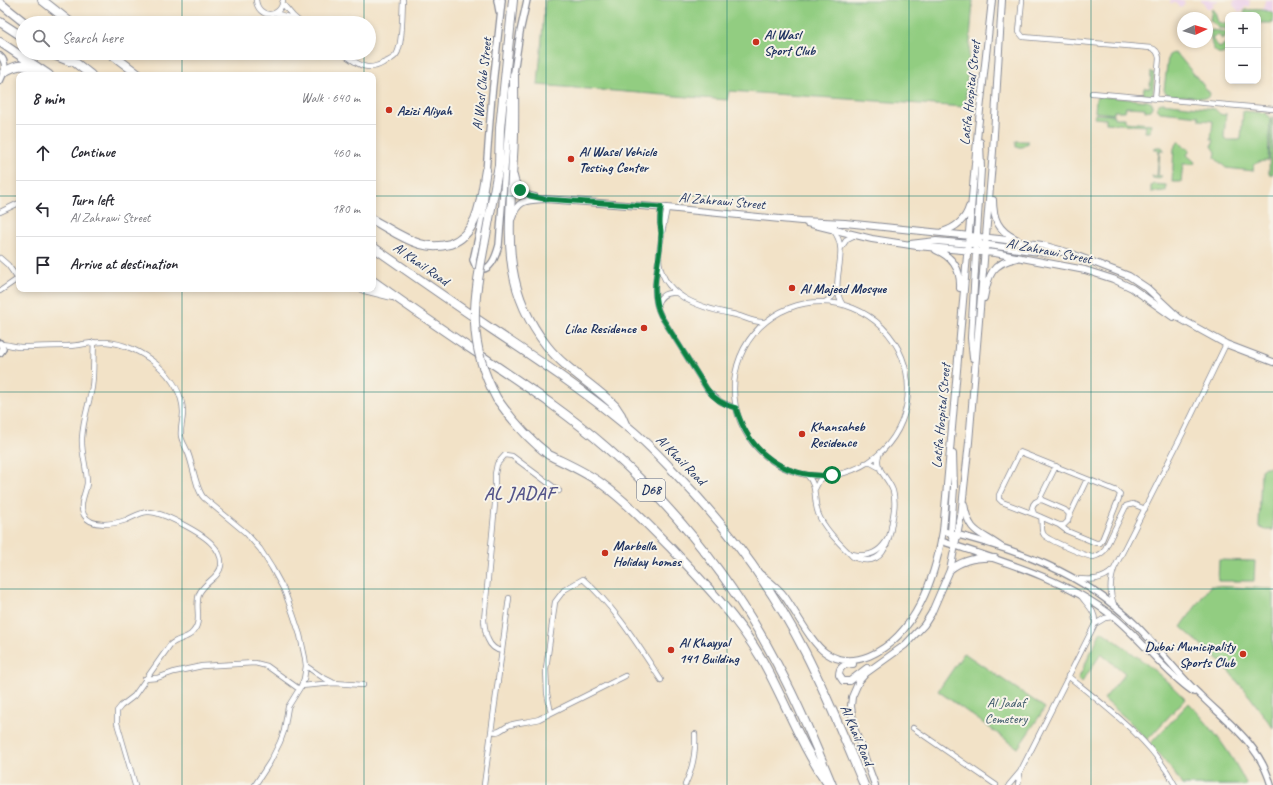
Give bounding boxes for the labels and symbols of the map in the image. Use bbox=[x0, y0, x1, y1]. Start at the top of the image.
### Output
north arrow bbox=[1177, 12, 1213, 48]
place label: Al Wasl Sport Club bbox=[764, 26, 816, 59]
street label: Al Wasl Club Street bbox=[469, 35, 495, 131]
marker: Al Wasl Sport Club bbox=[751, 37, 761, 47]
street label: Latifa Hospital Street bbox=[956, 38, 984, 146]
place label: Azizi Aliyah bbox=[397, 102, 453, 119]
marker: Azizi Aliyah bbox=[384, 105, 394, 115]
place label: Al Wasel Vehicle Testing Center bbox=[579, 143, 658, 176]
marker: Al Wasel Vehicle Testing Center bbox=[566, 154, 576, 164]
route end bbox=[511, 181, 529, 199]
street label: Al Zahrawi Street bbox=[678, 189, 767, 213]
street label: Al Zahrawi Street bbox=[1005, 234, 1094, 268]
street label: Al Khail Road bbox=[390, 239, 454, 291]
place label: Al Majeed Mosque bbox=[800, 280, 887, 297]
marker: Al Majeed Mosque bbox=[787, 283, 797, 293]
place label: Lilac Residence bbox=[564, 320, 637, 337]
marker: Lilac Residence bbox=[639, 323, 649, 333]
street label: Latifa Hospital Street bbox=[928, 361, 954, 469]
place label: Khansaheb Residence bbox=[810, 418, 865, 451]
marker: Khansaheb Residence bbox=[797, 429, 807, 439]
street label: Al Khail Road bbox=[652, 431, 711, 490]
route start bbox=[823, 466, 841, 484]
road number: D68 bbox=[637, 479, 665, 501]
district label: AL JADAF bbox=[484, 482, 559, 504]
place label: Marbella Holiday homes bbox=[613, 537, 683, 570]
marker: Marbella Holiday homes bbox=[600, 548, 610, 558]
place label: Al Khayyal 141 Building bbox=[679, 634, 740, 667]
place label: Dubai Municipality Sports Club bbox=[1145, 638, 1237, 671]
marker: Al Khayyal 141 Building bbox=[666, 645, 676, 655]
marker: Dubai Municipality Sports Club bbox=[1238, 649, 1248, 659]
park label: Al Jadaf Cemetery bbox=[985, 694, 1029, 727]
street label: Al Khail Road bbox=[837, 702, 878, 770]

